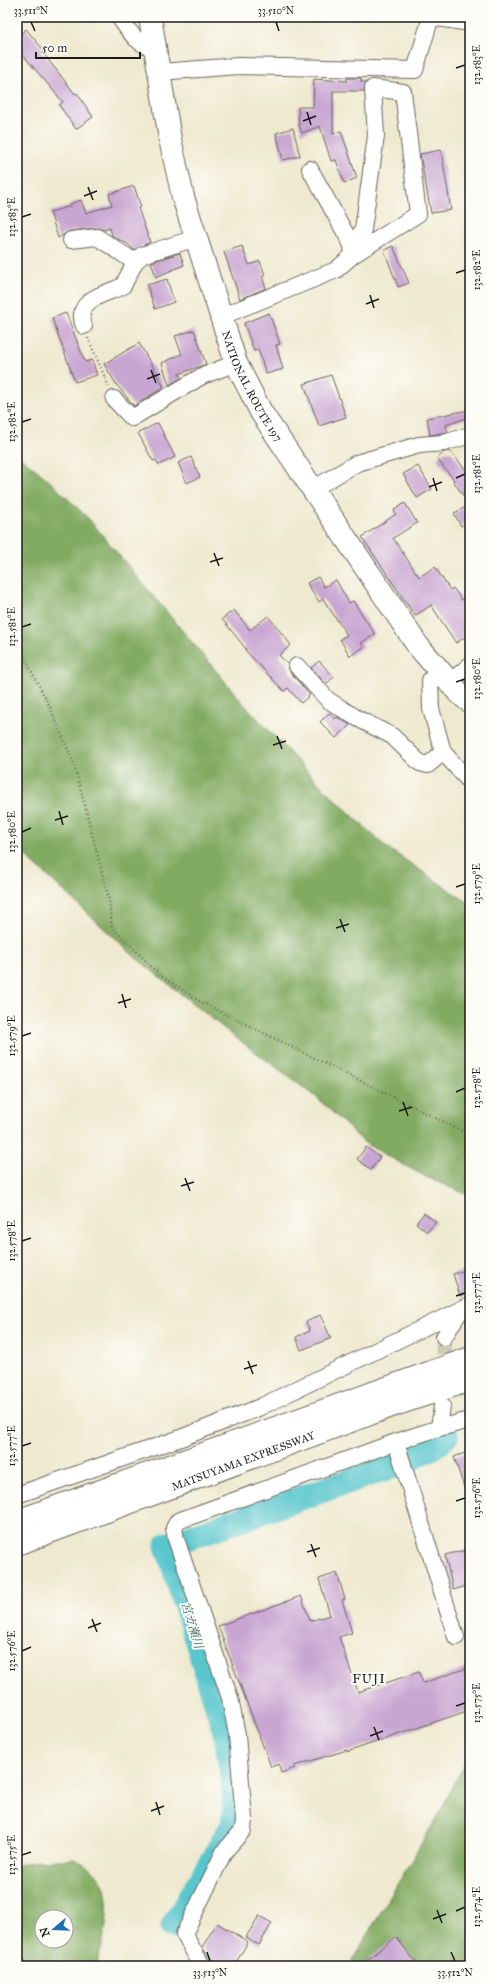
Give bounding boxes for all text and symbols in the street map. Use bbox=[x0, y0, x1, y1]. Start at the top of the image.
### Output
text: 33.511°N bbox=[14, 5, 49, 17]
text: 33.510°N bbox=[258, 5, 295, 17]
scale bar bbox=[36, 34, 140, 60]
text: 50 m bbox=[42, 41, 67, 55]
text: 132.583°E bbox=[471, 45, 483, 85]
text: 132.583°E bbox=[6, 197, 18, 237]
text: 132.582°E bbox=[471, 250, 483, 290]
street label: NATIONAL ROUTE 197 bbox=[220, 329, 285, 444]
text: 132.582°E bbox=[6, 402, 18, 442]
text: 132.581°E bbox=[471, 454, 483, 494]
text: 132.581°E bbox=[6, 607, 18, 647]
text: 132.580°E bbox=[471, 658, 483, 700]
text: 132.580°E bbox=[6, 811, 18, 853]
text: 132.579°E bbox=[471, 863, 483, 905]
text: 132.579°E bbox=[6, 1015, 18, 1057]
text: 132.578°E bbox=[471, 1067, 483, 1109]
text: 132.578°E bbox=[6, 1220, 18, 1262]
text: 132.577°E bbox=[471, 1272, 483, 1314]
text: 132.577°E bbox=[6, 1425, 18, 1467]
street label: MATSUYAMA EXPRESSWAY bbox=[170, 1428, 317, 1493]
text: 132.576°E bbox=[471, 1478, 483, 1518]
water label: 宮ガ瀬川 bbox=[178, 1600, 206, 1652]
text: 132.576°E bbox=[6, 1631, 18, 1671]
district label: FUJI bbox=[352, 1671, 386, 1687]
text: 132.575°E bbox=[471, 1683, 483, 1723]
text: 132.575°E bbox=[6, 1835, 18, 1875]
text: 132.574°E bbox=[471, 1886, 483, 1928]
north arrow bbox=[34, 1909, 74, 1949]
text: N bbox=[37, 1925, 53, 1939]
text: 33.513°N bbox=[193, 1967, 228, 1979]
text: 33.512°N bbox=[437, 1967, 473, 1979]

